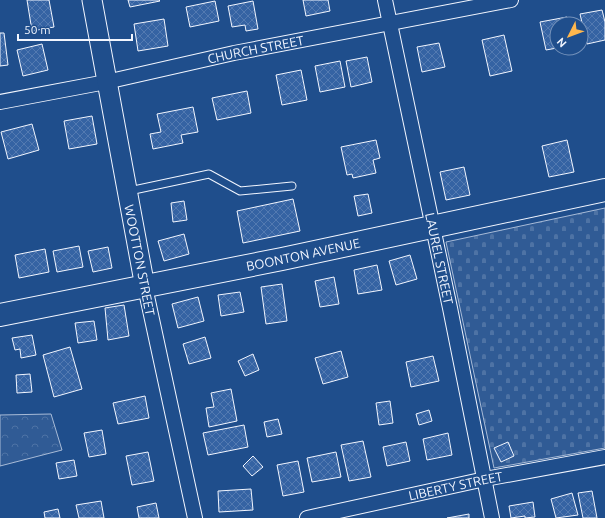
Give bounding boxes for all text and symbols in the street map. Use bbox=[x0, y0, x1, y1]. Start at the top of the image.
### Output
scale bar bbox=[18, 16, 132, 42]
north arrow bbox=[549, 16, 589, 56]
text: 50 m bbox=[24, 23, 51, 36]
street label: CHURCH STREET bbox=[206, 33, 305, 66]
text: N bbox=[554, 36, 569, 50]
street label: WOOTTON STREET bbox=[122, 203, 158, 317]
street label: LAUREL STREET bbox=[423, 211, 456, 305]
street label: BOONTON AVENUE bbox=[245, 236, 361, 273]
street label: LIBERTY STREET bbox=[407, 469, 504, 503]

